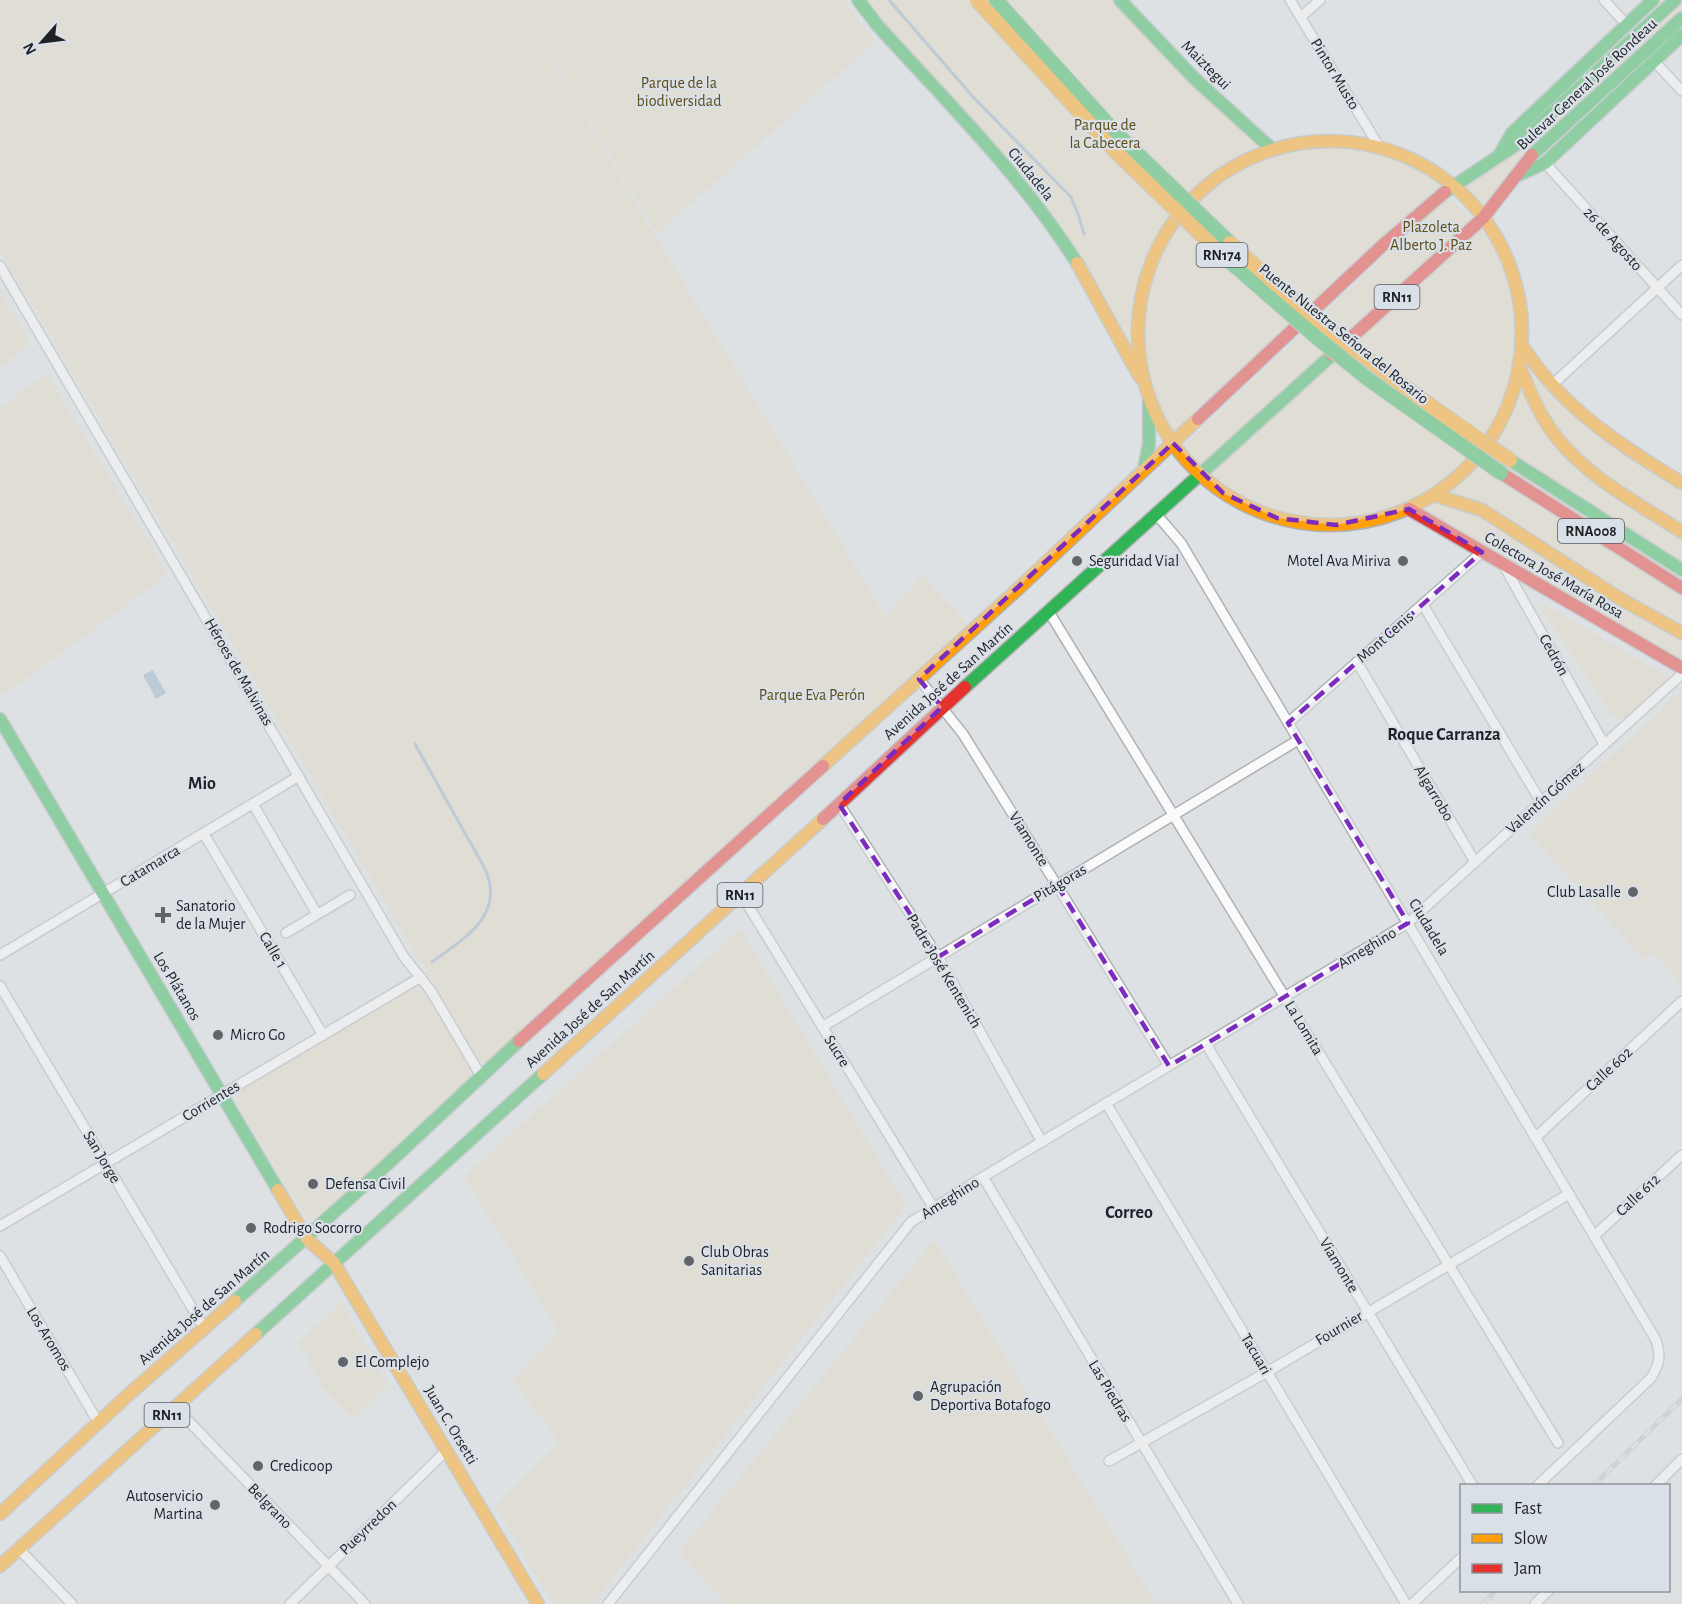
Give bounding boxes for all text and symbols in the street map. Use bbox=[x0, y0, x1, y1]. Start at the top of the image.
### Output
north arrow bbox=[12, 12, 72, 72]
street label: Bulevar General José Rondeau bbox=[1514, 15, 1660, 153]
street label: Pintor Musto bbox=[1308, 36, 1363, 113]
street label: Maiztegui bbox=[1178, 37, 1234, 93]
text: N bbox=[20, 40, 39, 57]
park label: Parque de la biodiversidad bbox=[637, 75, 721, 109]
park label: Parque de la Cabecera bbox=[1069, 117, 1141, 151]
street label: Ciudadela bbox=[1005, 144, 1057, 204]
street label: 26 de Agosto bbox=[1581, 204, 1646, 274]
park label: Plazoleta Alberto J. Paz bbox=[1390, 219, 1472, 253]
road number: RN174 bbox=[1196, 243, 1248, 267]
street label: Puente Nuestra Señora del Rosario bbox=[1256, 261, 1432, 407]
road number: RN11 bbox=[1374, 285, 1420, 309]
road number: RNA008 bbox=[1558, 519, 1624, 543]
street label: Colectora José María Rosa bbox=[1482, 529, 1626, 621]
place label: Seguridad Vial bbox=[1089, 553, 1179, 569]
place label: Motel Ava Miriva bbox=[1287, 553, 1391, 569]
marker: Seguridad Vial bbox=[1070, 554, 1084, 568]
marker: Motel Ava Miriva bbox=[1396, 554, 1410, 568]
street label: Mont Cenis bbox=[1354, 608, 1417, 666]
street label: Héroes de Malvinas bbox=[202, 615, 276, 729]
street label: Avenida José de San Martín bbox=[880, 619, 1016, 743]
street label: Cedrón bbox=[1536, 632, 1572, 678]
park label: Parque Eva Perón bbox=[759, 687, 865, 703]
district label: Roque Carranza bbox=[1387, 726, 1501, 744]
street label: Valentín Gómez bbox=[1503, 759, 1587, 837]
street label: Algarrobo bbox=[1411, 762, 1457, 824]
district label: Mio bbox=[188, 775, 216, 793]
street label: Viamonte bbox=[1006, 809, 1052, 869]
street label: Catamarca bbox=[117, 842, 183, 890]
street label: Pitágoras bbox=[1031, 861, 1089, 905]
road number: RN11 bbox=[718, 883, 762, 907]
place label: Club Lasalle bbox=[1547, 884, 1621, 900]
marker: Club Lasalle bbox=[1626, 885, 1640, 899]
street label: Ciudadela bbox=[1406, 896, 1452, 958]
place label: Sanatorio de la Mujer bbox=[176, 898, 246, 933]
marker: Sanatorio de la Mujer bbox=[154, 906, 172, 924]
street label: Padre José Kentenich bbox=[904, 911, 984, 1031]
street label: Ameghino bbox=[1335, 924, 1399, 972]
street label: Calle 1 bbox=[256, 929, 290, 971]
street label: Avenida José de San Martín bbox=[522, 947, 658, 1071]
street label: Los Plátanos bbox=[150, 949, 204, 1023]
street label: La Lomita bbox=[1282, 998, 1326, 1058]
place label: Micro Go bbox=[230, 1027, 285, 1043]
marker: Micro Go bbox=[211, 1028, 225, 1042]
street label: Sucre bbox=[821, 1032, 853, 1070]
street label: Calle 602 bbox=[1583, 1044, 1635, 1094]
street label: Corrientes bbox=[180, 1078, 242, 1124]
street label: San Jorge bbox=[80, 1128, 124, 1186]
street label: Calle 612 bbox=[1613, 1171, 1663, 1219]
street label: Ameghino bbox=[918, 1174, 982, 1222]
place label: Defensa Civil bbox=[325, 1176, 406, 1192]
marker: Defensa Civil bbox=[306, 1177, 320, 1191]
district label: Correo bbox=[1105, 1204, 1153, 1222]
place label: Rodrigo Socorro bbox=[263, 1220, 362, 1236]
marker: Rodrigo Socorro bbox=[244, 1221, 258, 1235]
street label: Viamonte bbox=[1316, 1235, 1362, 1295]
place label: Club Obras Sanitarias bbox=[701, 1244, 769, 1278]
street label: Avenida José de San Martín bbox=[136, 1246, 272, 1368]
marker: Club Obras Sanitarias bbox=[682, 1254, 696, 1268]
street label: Los Aromos bbox=[24, 1304, 74, 1374]
street label: Fournier bbox=[1313, 1307, 1366, 1348]
street label: Tacuari bbox=[1238, 1331, 1274, 1377]
place label: El Complejo bbox=[355, 1354, 429, 1371]
marker: El Complejo bbox=[336, 1355, 350, 1369]
street label: Las Piedras bbox=[1085, 1357, 1135, 1425]
place label: Agrupación Deportiva Botafogo bbox=[930, 1379, 1051, 1413]
street label: Juan C. Orsetti bbox=[421, 1383, 481, 1467]
marker: Agrupación Deportiva Botafogo bbox=[911, 1389, 925, 1403]
road number: RN11 bbox=[144, 1403, 190, 1427]
place label: Credicoop bbox=[270, 1458, 333, 1474]
marker: Credicoop bbox=[251, 1459, 265, 1473]
street label: Belgrano bbox=[245, 1480, 295, 1532]
legend bbox=[1460, 1484, 1670, 1592]
place label: Autoservicio Martina bbox=[126, 1488, 203, 1522]
street label: Pueyrredon bbox=[336, 1496, 400, 1559]
marker: Autoservicio Martina bbox=[208, 1498, 222, 1512]
text: Fast bbox=[1514, 1500, 1542, 1518]
text: Slow bbox=[1514, 1530, 1547, 1548]
text: Jam bbox=[1514, 1560, 1542, 1578]

